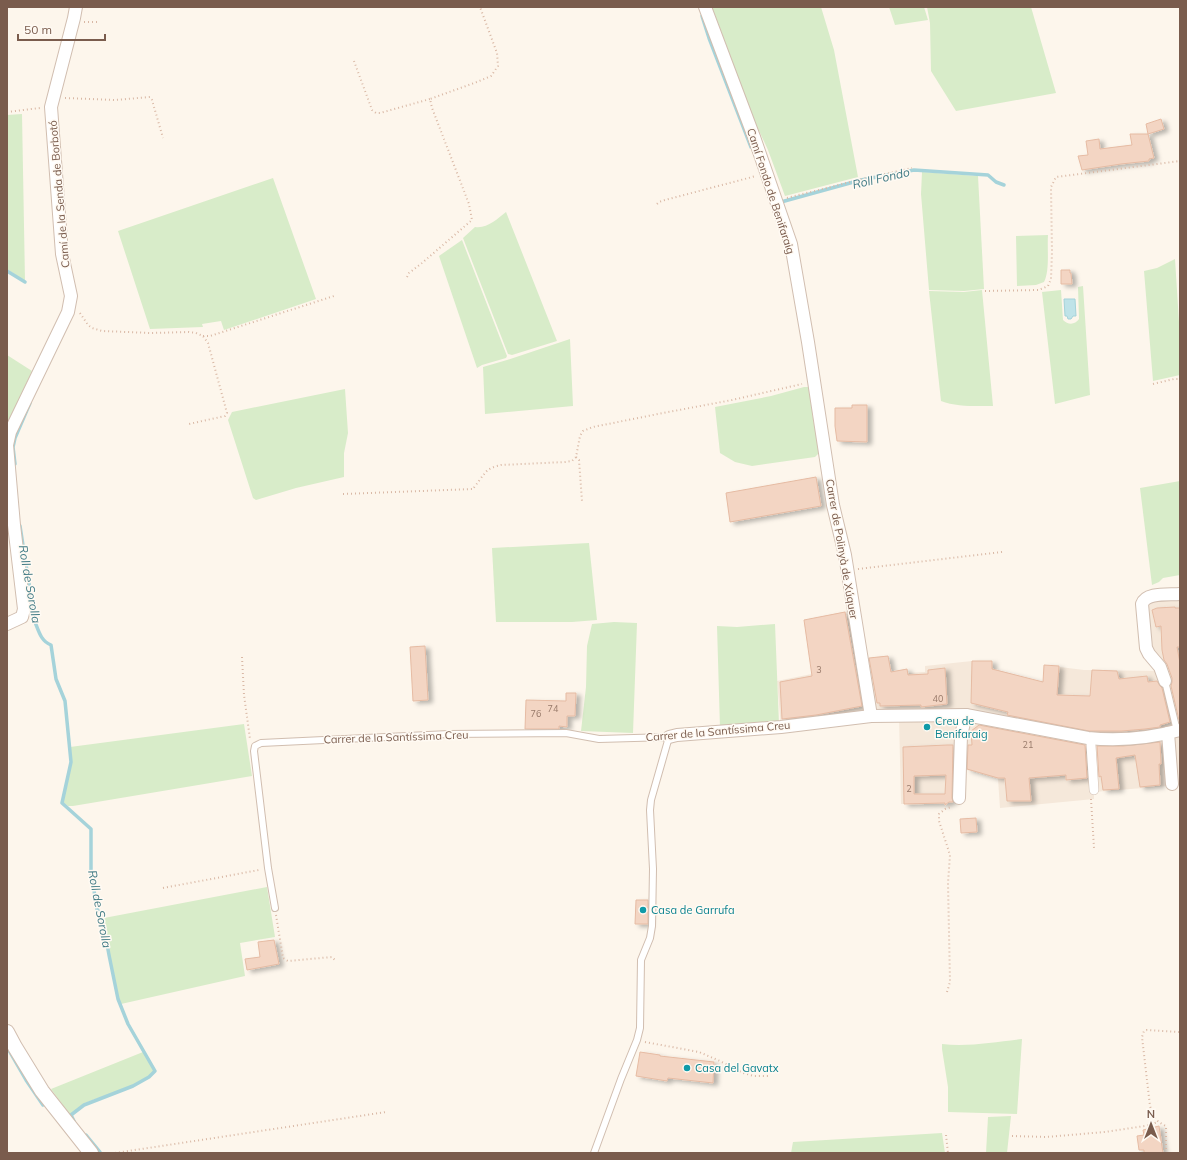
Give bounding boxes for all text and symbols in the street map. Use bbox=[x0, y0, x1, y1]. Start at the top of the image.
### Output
scale bar bbox=[18, 16, 105, 42]
text: 50 m bbox=[24, 22, 52, 37]
street label: Camí de la Senda de Borbotó bbox=[46, 120, 72, 268]
street label: Camí Fondo de Benifaraig bbox=[744, 126, 798, 256]
water label: Roll Fondo bbox=[851, 164, 911, 192]
street label: Carrer de Polinyà de Xúquer bbox=[823, 478, 861, 620]
water label: Roll de Sorolla bbox=[16, 544, 44, 624]
house number: 3 bbox=[816, 664, 822, 675]
house number: 40 bbox=[933, 693, 943, 704]
house number: 74 bbox=[548, 703, 559, 714]
house number: 76 bbox=[531, 708, 541, 719]
place label: Creu de Benifaraig bbox=[935, 714, 988, 741]
street label: Carrer de la Santíssima Creu bbox=[645, 718, 791, 744]
marker: Creu de Benifaraig bbox=[922, 722, 932, 732]
street label: Carrer de la Santíssima Creu bbox=[323, 727, 469, 747]
house number: 21 bbox=[1023, 739, 1033, 750]
house number: 2 bbox=[906, 783, 912, 794]
water label: Roll de Sorolla bbox=[85, 869, 115, 949]
place label: Casa de Garrufa bbox=[651, 903, 735, 917]
marker: Casa de Garrufa bbox=[638, 905, 648, 915]
place label: Casa del Gavatx bbox=[695, 1061, 779, 1075]
marker: Casa del Gavatx bbox=[682, 1063, 692, 1073]
north arrow bbox=[1131, 1104, 1171, 1144]
text: N bbox=[1147, 1107, 1155, 1121]

